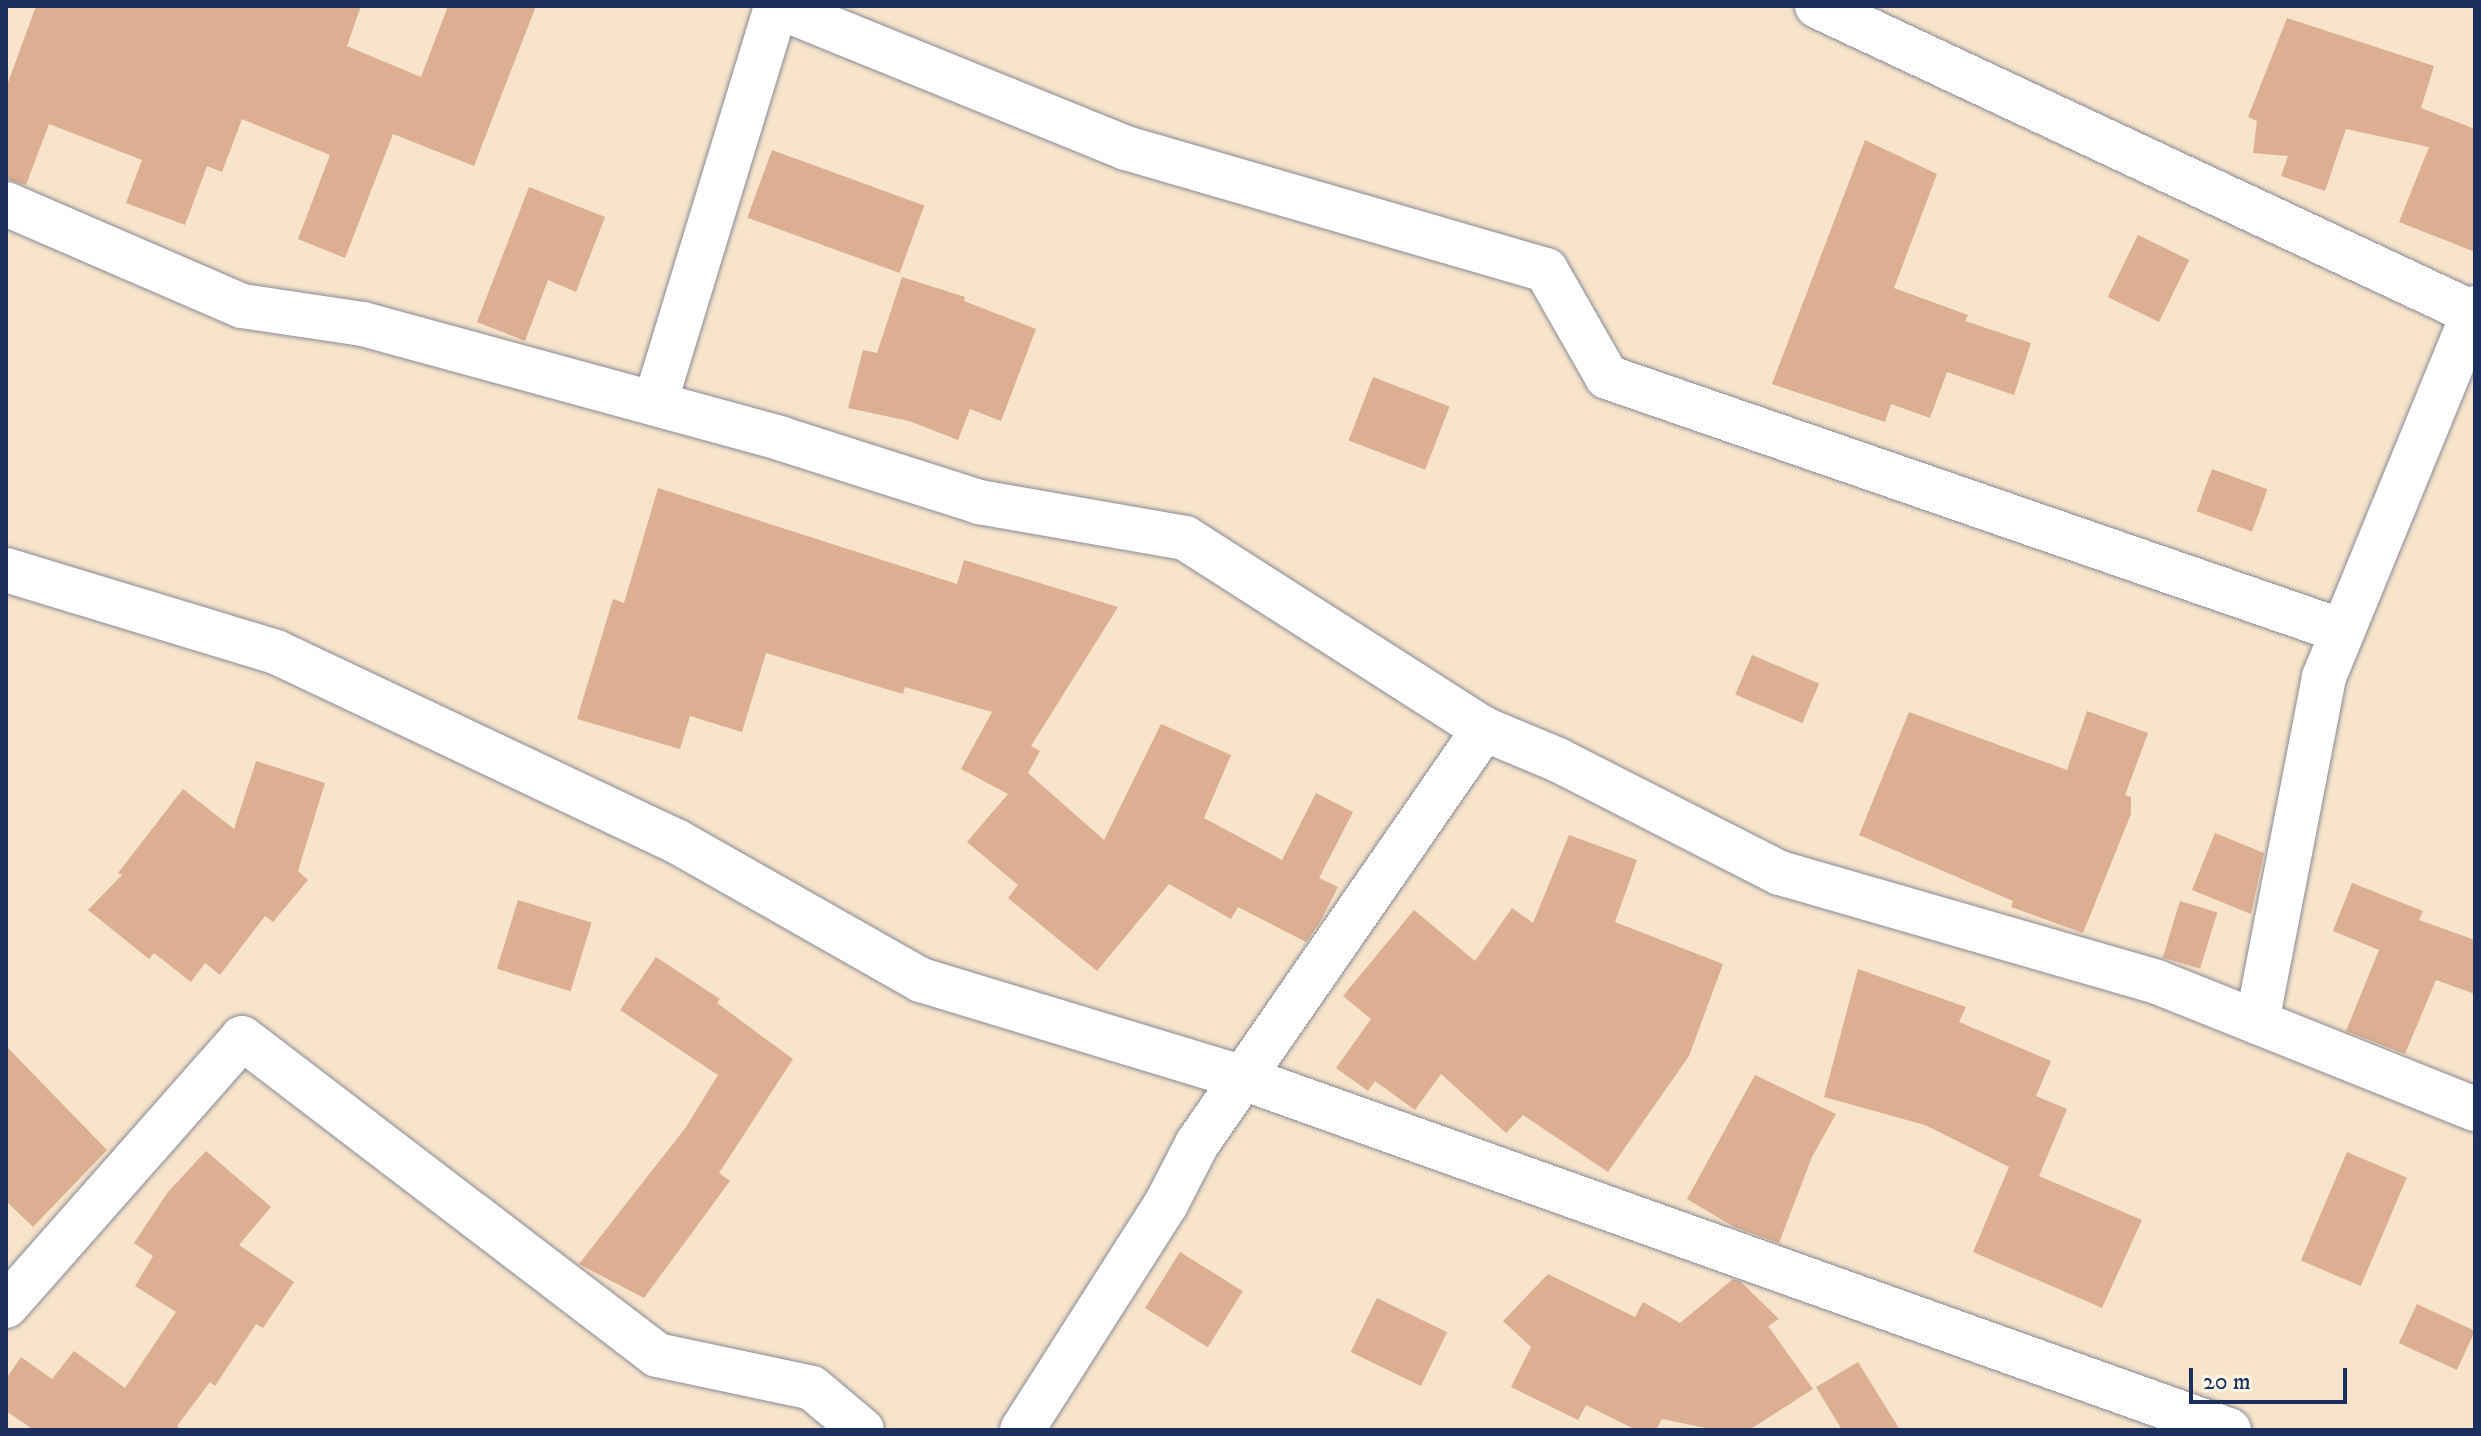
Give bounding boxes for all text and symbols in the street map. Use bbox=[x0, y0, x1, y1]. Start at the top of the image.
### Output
scale bar bbox=[2193, 1352, 2351, 1402]
text: 20 m bbox=[2203, 1367, 2251, 1397]

